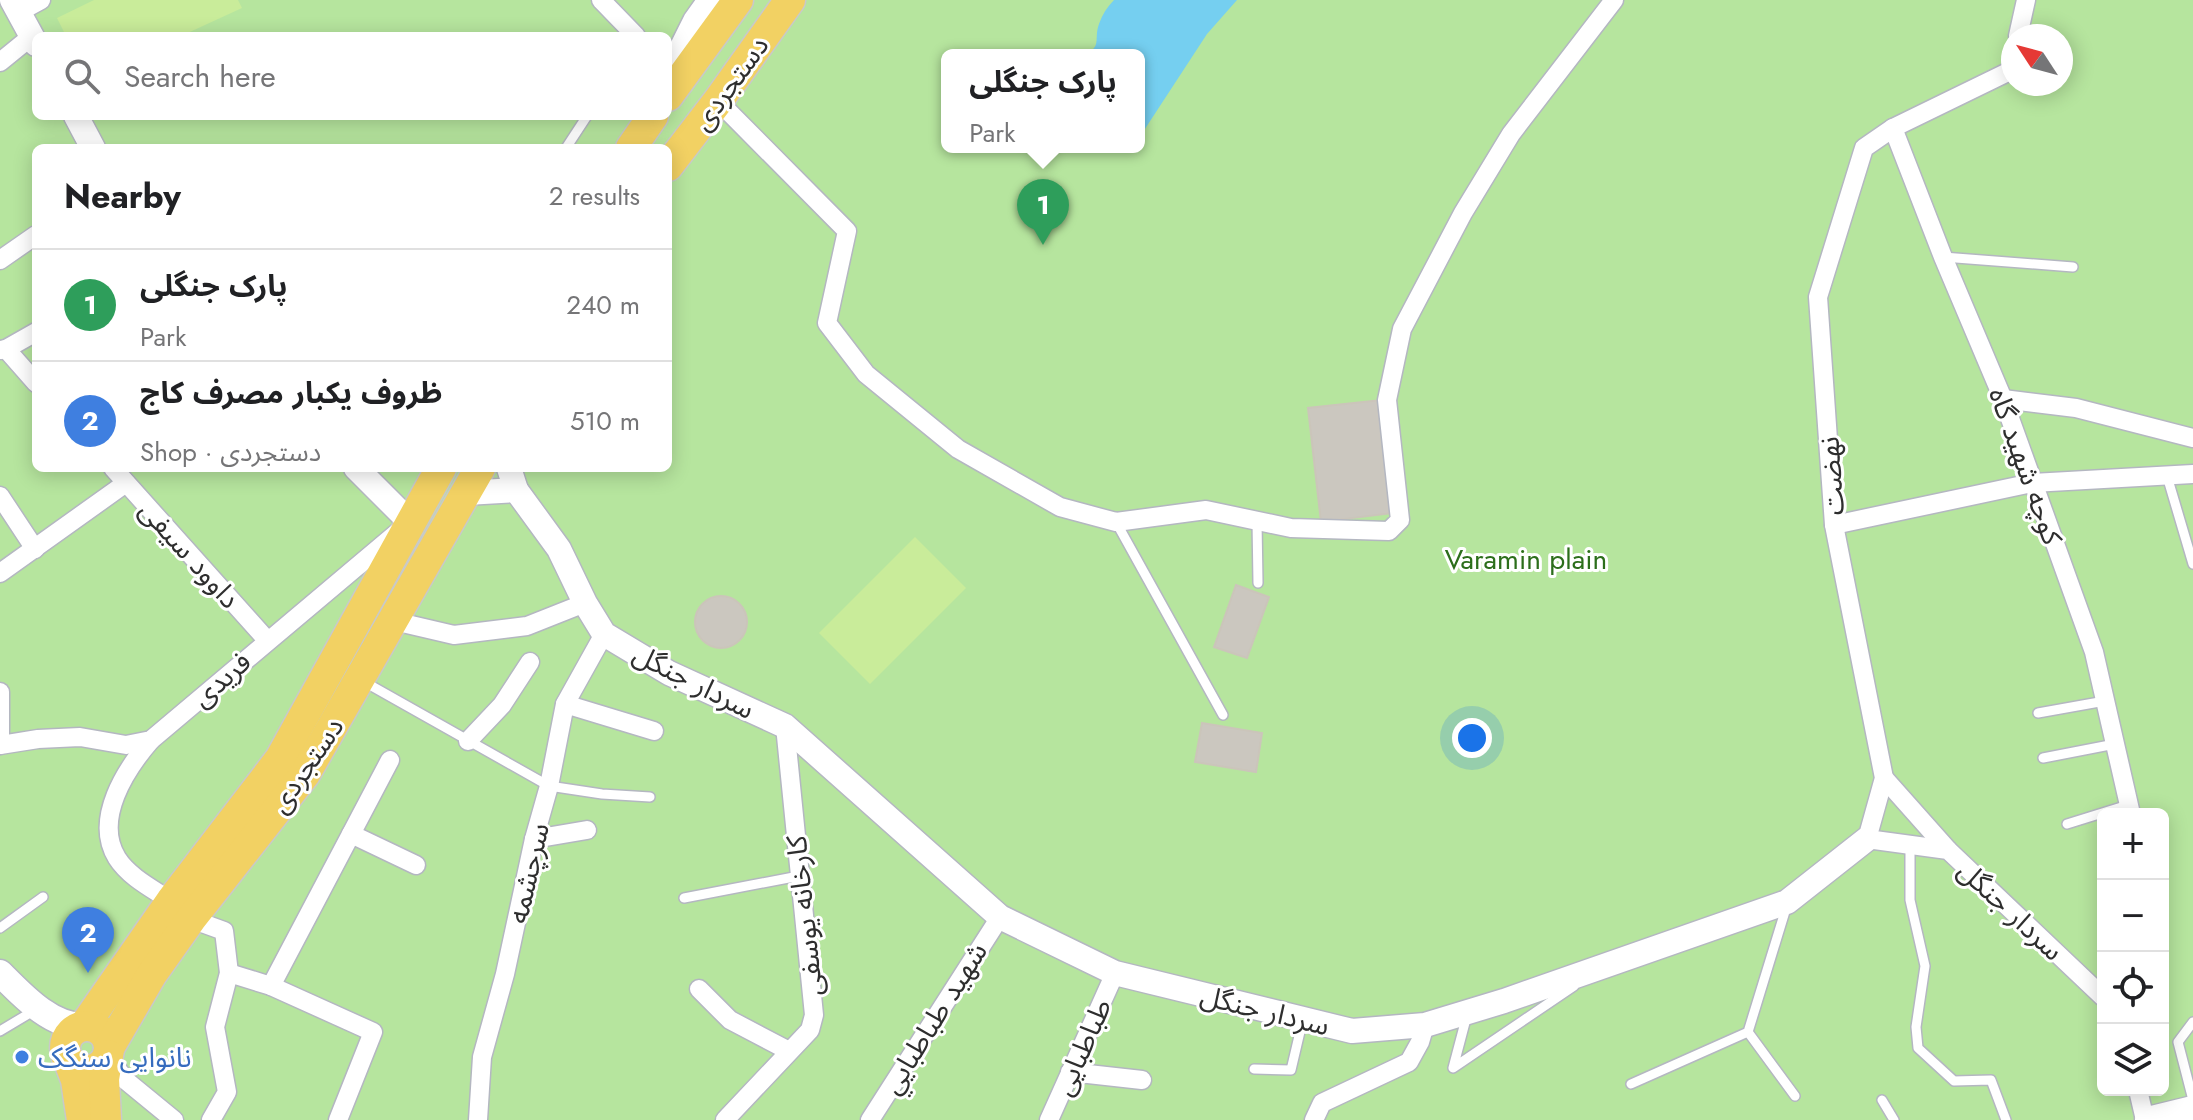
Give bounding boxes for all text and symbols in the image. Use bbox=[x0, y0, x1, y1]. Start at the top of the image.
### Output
north arrow bbox=[2001, 24, 2073, 96]
street label: دستجردی bbox=[682, 27, 779, 139]
search box bbox=[32, 32, 672, 120]
popup bbox=[941, 49, 1145, 153]
icon: search bbox=[60, 54, 104, 98]
text: Search here bbox=[124, 55, 276, 98]
text: پارک جنگلی bbox=[969, 60, 1117, 103]
text: Park bbox=[969, 114, 1016, 152]
text: Nearby bbox=[64, 172, 181, 221]
text: 2 results bbox=[549, 177, 640, 215]
pin: 1 bbox=[1017, 179, 1069, 245]
text: پارک جنگلی bbox=[140, 264, 288, 307]
text: 1 bbox=[83, 286, 97, 324]
text: 240 m bbox=[566, 286, 640, 324]
text: Park bbox=[140, 318, 186, 356]
text: ظروف یکبار مصرف کاج bbox=[140, 371, 442, 414]
street label: کوچه شهید گاه bbox=[1978, 382, 2073, 551]
text: 2 bbox=[81, 402, 99, 440]
text: 510 m bbox=[570, 402, 640, 440]
text: Shop · دستجردی bbox=[140, 433, 321, 471]
street label: نهضت bbox=[1808, 435, 1855, 517]
street label: داوود سیفی bbox=[130, 491, 250, 618]
park label: Varamin plain bbox=[1445, 539, 1607, 580]
street label: سردار جنگل bbox=[626, 633, 762, 730]
street label: فریدی bbox=[182, 642, 260, 717]
street label: دستجردی bbox=[259, 709, 354, 822]
your location bbox=[1452, 718, 1492, 758]
map controls bbox=[2097, 808, 2169, 1096]
button: + bbox=[2097, 808, 2169, 880]
street label: سرچشمه bbox=[497, 819, 560, 927]
street label: کارخانه یوسفی bbox=[776, 833, 833, 998]
street label: سردار جنگل bbox=[1949, 850, 2073, 970]
button: − bbox=[2097, 880, 2169, 952]
pin: 2 bbox=[62, 907, 114, 973]
street label: شهيد طباطبايي bbox=[871, 934, 998, 1102]
button: locate bbox=[2097, 952, 2169, 1024]
street label: سردار جنگل bbox=[1196, 975, 1334, 1046]
street label: طباطبایی bbox=[1043, 992, 1122, 1102]
button: layers bbox=[2097, 1024, 2169, 1096]
place label: نانوایی سنگک bbox=[38, 1037, 192, 1078]
marker: نانوایی سنگک bbox=[13, 1048, 31, 1066]

